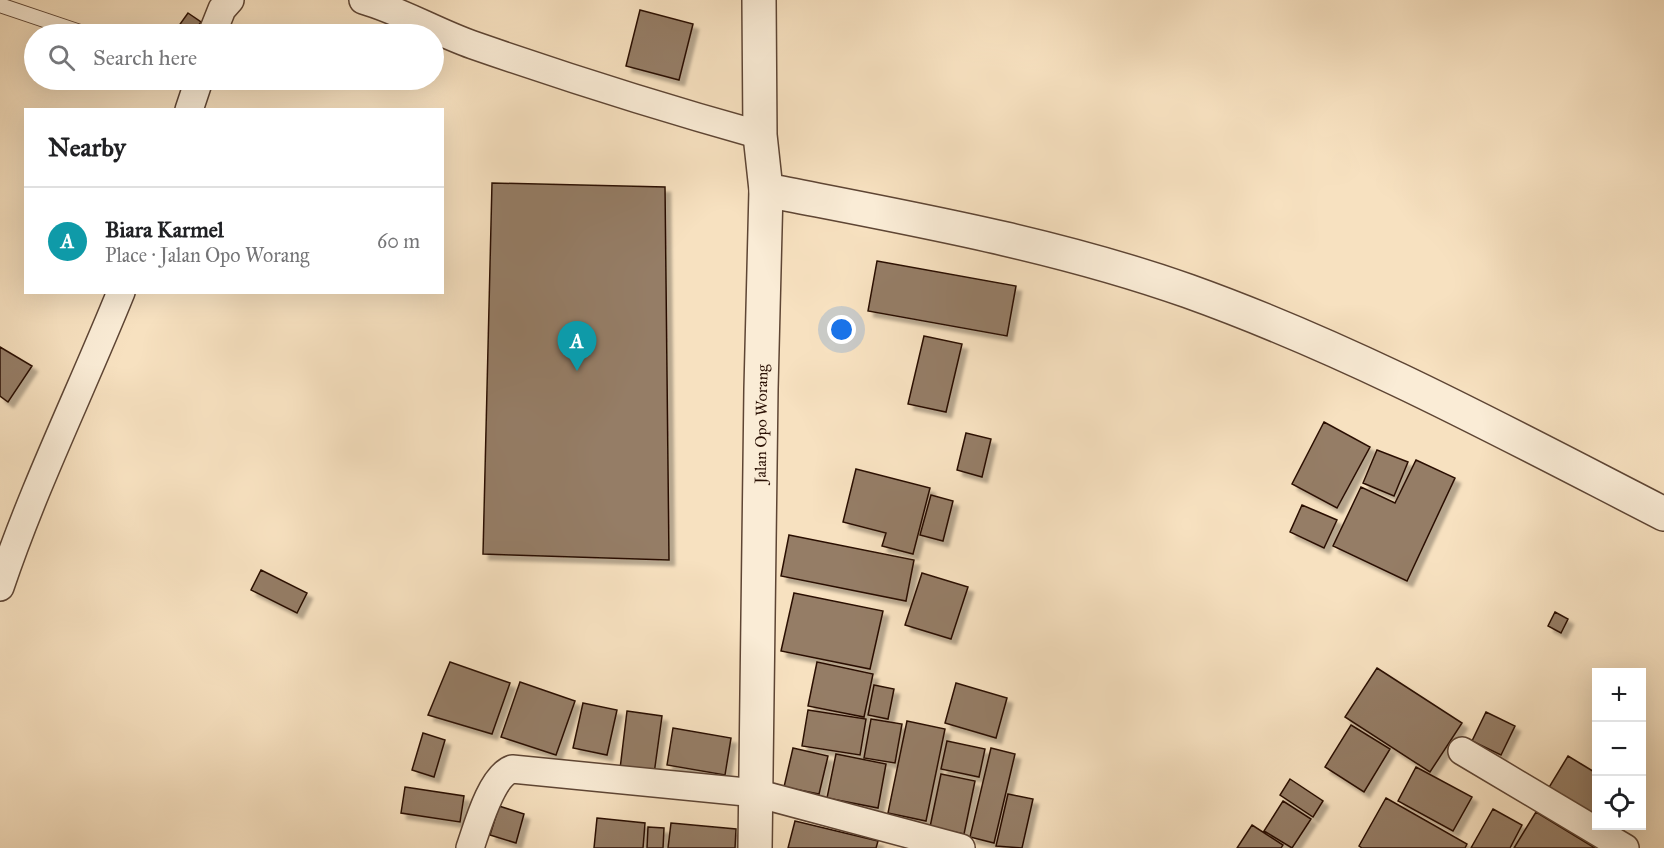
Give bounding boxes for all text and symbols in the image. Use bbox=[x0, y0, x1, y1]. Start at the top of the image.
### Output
search box bbox=[24, 24, 444, 90]
icon: search bbox=[45, 41, 78, 74]
text: Search here bbox=[93, 44, 197, 71]
text: Nearby bbox=[48, 131, 126, 163]
text: Biara Karmel bbox=[105, 216, 224, 243]
text: A bbox=[61, 229, 74, 253]
text: 60 m bbox=[377, 229, 420, 253]
text: Place · Jalan Opo Worang bbox=[105, 243, 309, 267]
your location bbox=[827, 315, 856, 344]
pin: A bbox=[558, 322, 596, 371]
street label: Jalan Opo Worang bbox=[750, 364, 772, 486]
map controls bbox=[1592, 668, 1646, 830]
button: + bbox=[1592, 668, 1646, 722]
button: − bbox=[1592, 722, 1646, 776]
button: locate bbox=[1592, 776, 1646, 830]

